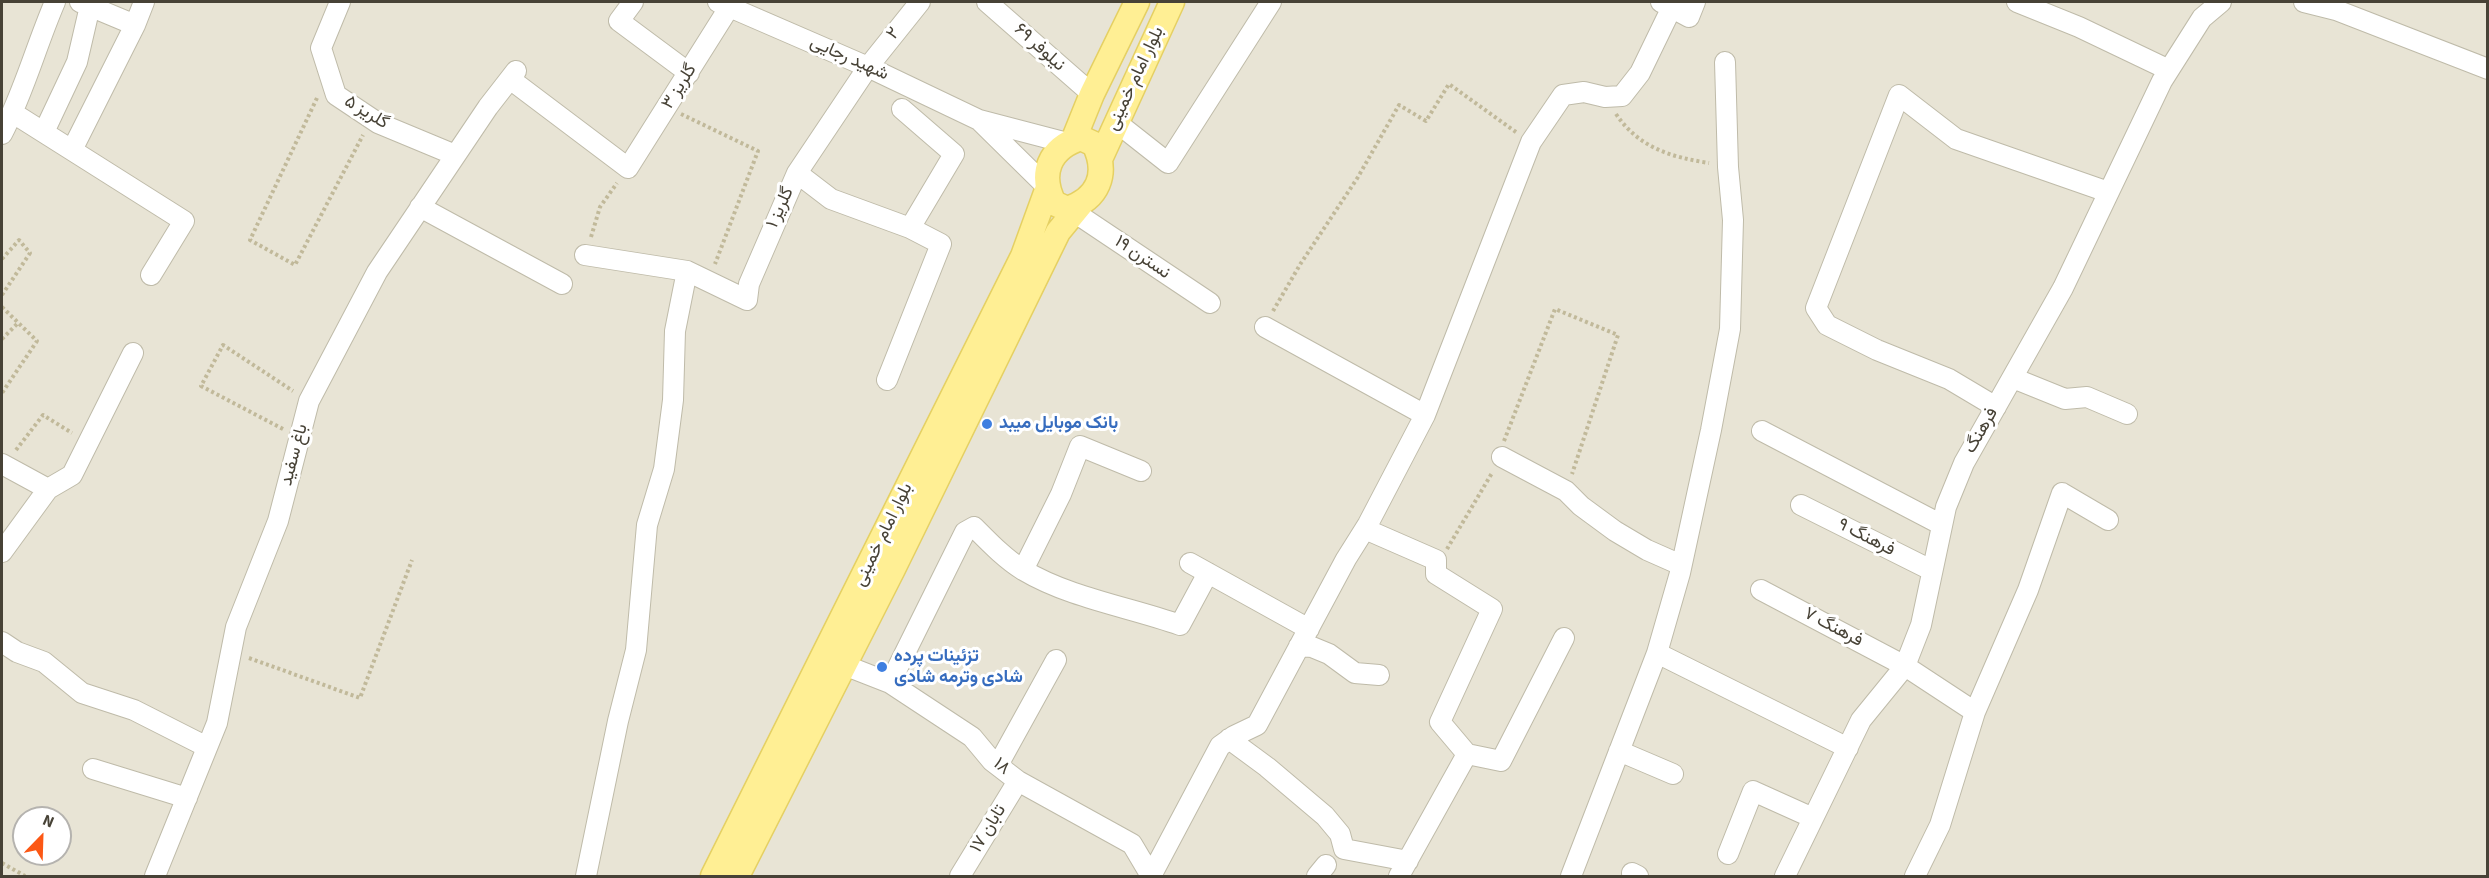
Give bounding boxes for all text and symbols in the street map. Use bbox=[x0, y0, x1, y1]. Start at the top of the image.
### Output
street label: نیلوفر ۶۹ bbox=[1009, 19, 1069, 77]
street label: بلوار امام خمینی bbox=[1102, 23, 1170, 135]
street label: ۲ bbox=[883, 24, 905, 44]
street label: شهید رجایی bbox=[806, 32, 892, 86]
street label: گلریز ۳ bbox=[658, 60, 702, 114]
street label: گلریز ۵ bbox=[340, 91, 392, 135]
street label: گلریز ۱ bbox=[762, 184, 800, 232]
street label: نسترن ۱۹ bbox=[1110, 231, 1174, 285]
street label: فرهنگ bbox=[1960, 404, 2004, 458]
place label: بانک موبایل میبد bbox=[999, 413, 1118, 435]
marker: بانک موبایل میبد bbox=[980, 417, 994, 431]
street label: باغ سفید bbox=[276, 422, 314, 488]
street label: بلوار امام خمینی bbox=[850, 480, 918, 590]
street label: فرهنگ ۹ bbox=[1834, 514, 1898, 562]
street label: فرهنگ ۷ bbox=[1800, 604, 1866, 652]
place label: تزئینات پرده شادی وترمه شادی bbox=[894, 646, 1023, 688]
marker: تزئینات پرده شادی وترمه شادی bbox=[875, 660, 889, 674]
street label: ۱۸ bbox=[988, 754, 1014, 780]
street label: تابان ۱۷ bbox=[966, 801, 1012, 857]
north arrow bbox=[12, 806, 72, 866]
text: N bbox=[39, 809, 57, 833]

